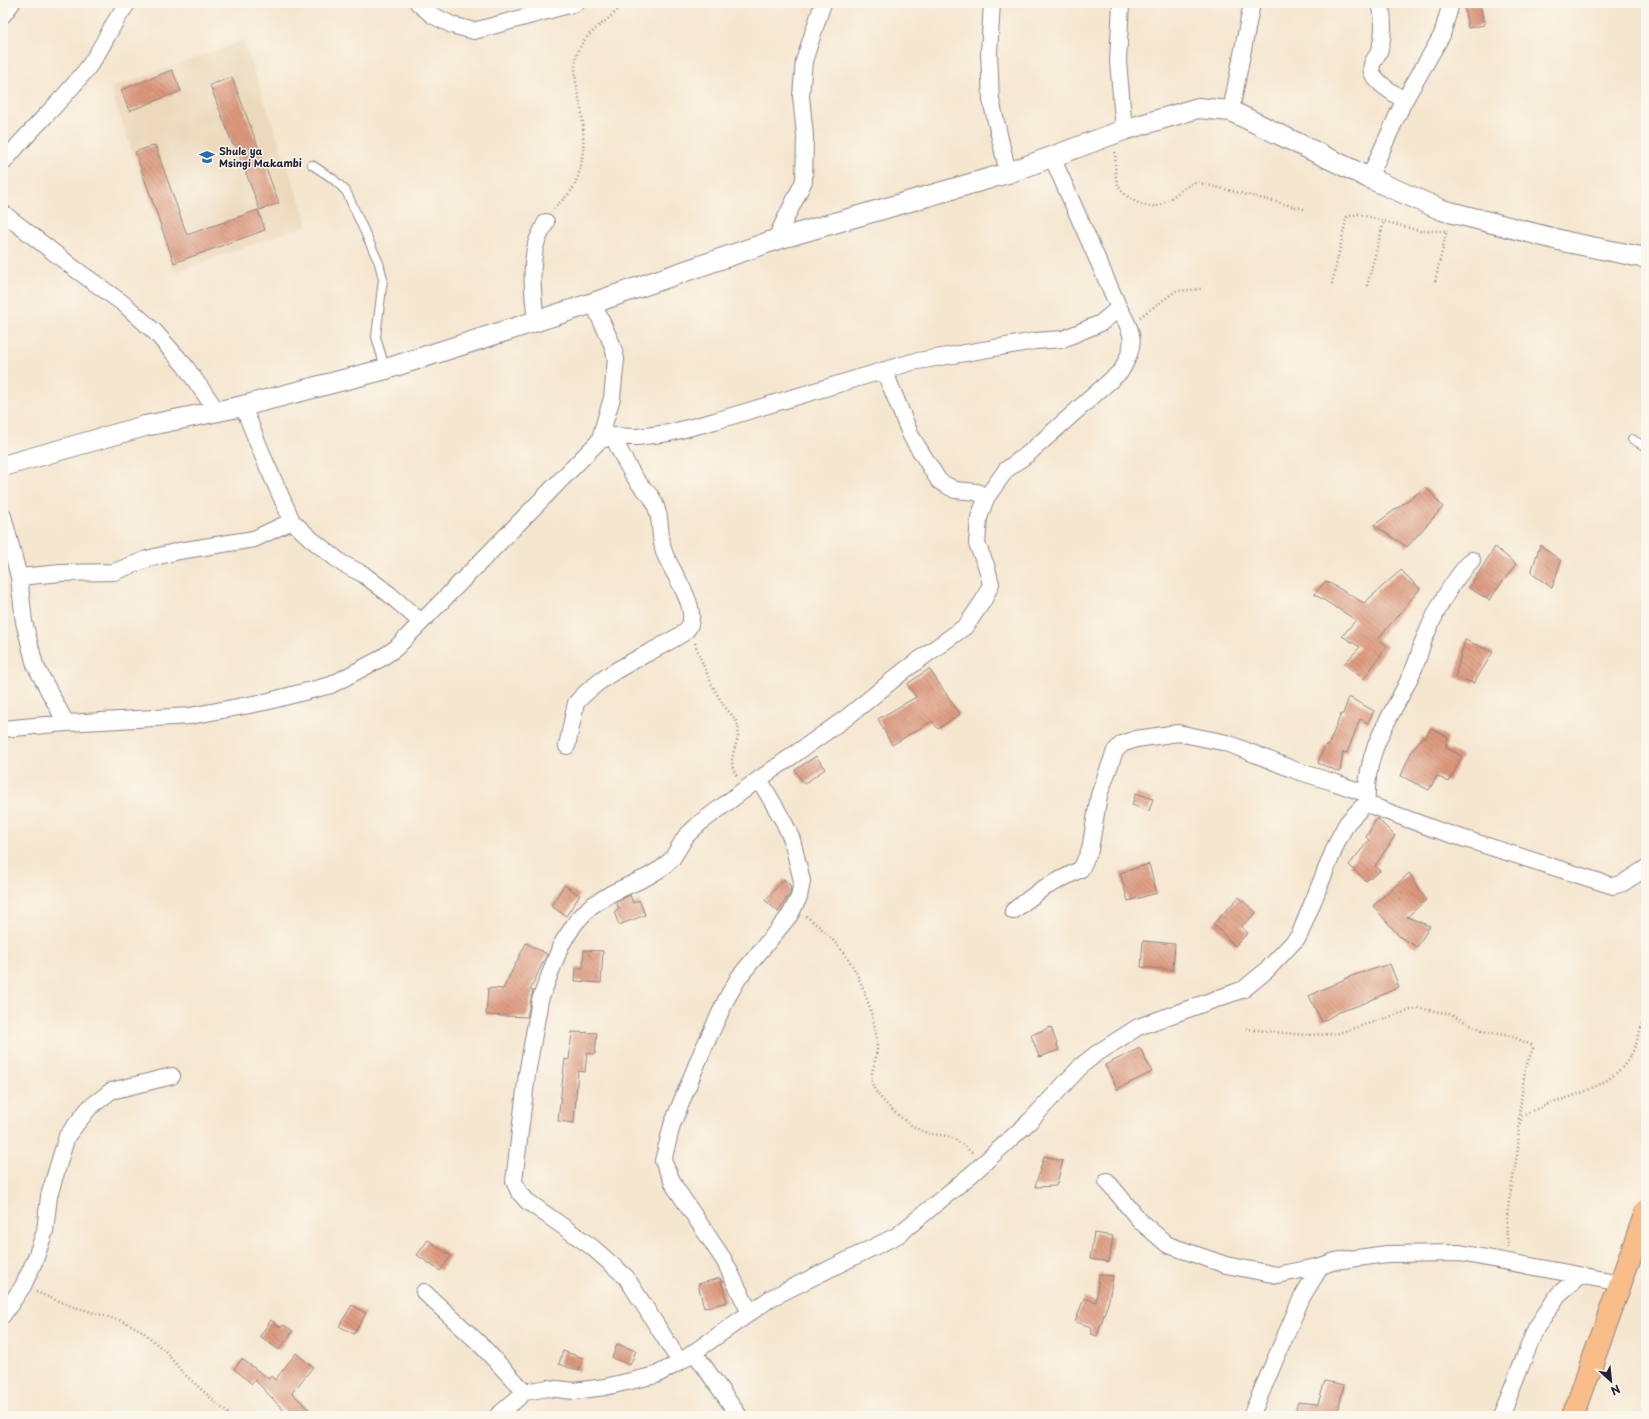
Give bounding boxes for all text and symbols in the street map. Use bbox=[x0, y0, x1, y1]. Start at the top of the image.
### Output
place label: Shule ya Msingi Makambi bbox=[219, 143, 302, 170]
school or university icon: Shule ya Msingi Makambi bbox=[198, 148, 216, 166]
north arrow bbox=[1591, 1361, 1631, 1401]
text: N bbox=[1608, 1381, 1624, 1400]

